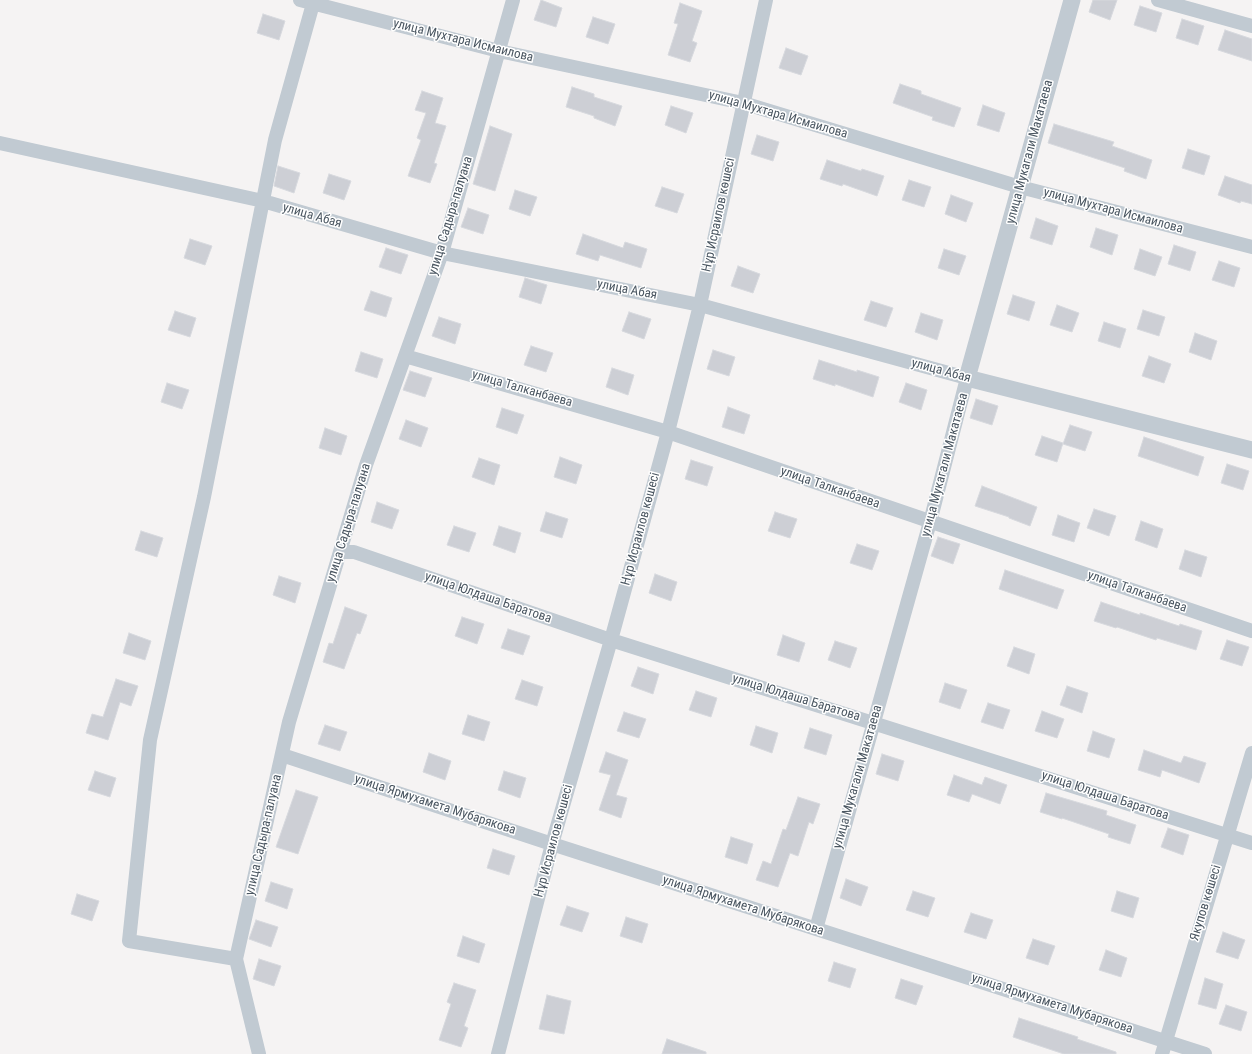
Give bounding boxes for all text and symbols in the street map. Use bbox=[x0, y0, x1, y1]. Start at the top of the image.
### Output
street label: улица Мухтара Исмаилова bbox=[391, 16, 535, 66]
street label: улица Мукагали Макатаева bbox=[1003, 78, 1057, 226]
street label: улица Мухтара Исмаилова bbox=[707, 88, 849, 142]
street label: улица Садыра-палуана bbox=[425, 155, 477, 277]
street label: Нұр Исраилов көшесі bbox=[699, 157, 739, 273]
street label: улица Мухтара Исмаилова bbox=[1041, 185, 1185, 237]
street label: улица Абая bbox=[281, 200, 343, 232]
street label: улица Абая bbox=[596, 277, 658, 303]
street label: улица Абая bbox=[910, 356, 972, 386]
street label: улица Талканбаева bbox=[470, 367, 574, 411]
street label: улица Мукагали Макатаева bbox=[918, 391, 972, 539]
street label: улица Садыра-палуана bbox=[323, 462, 375, 584]
street label: улица Талканбаева bbox=[778, 464, 882, 512]
street label: Нұр Исраилов көшесі bbox=[618, 471, 664, 587]
street label: улица Талканбаева bbox=[1085, 568, 1189, 616]
street label: улица Юлдаша Баратова bbox=[423, 569, 553, 627]
street label: улица Юлдаша Баратова bbox=[730, 671, 862, 725]
street label: улица Мукагали Макатаева bbox=[830, 704, 886, 850]
street label: улица Юлдаша Баратова bbox=[1039, 768, 1171, 824]
street label: улица Ярмухамета Мубарякова bbox=[352, 771, 518, 839]
street label: улица Садыра-палуана bbox=[243, 773, 285, 897]
street label: Нұр Исраилов көшесі bbox=[531, 783, 577, 899]
street label: Якупов көшесі bbox=[1187, 863, 1225, 943]
street label: улица Ярмухамета Мубарякова bbox=[660, 872, 826, 940]
street label: улица Ярмухамета Мубарякова bbox=[969, 970, 1135, 1038]

